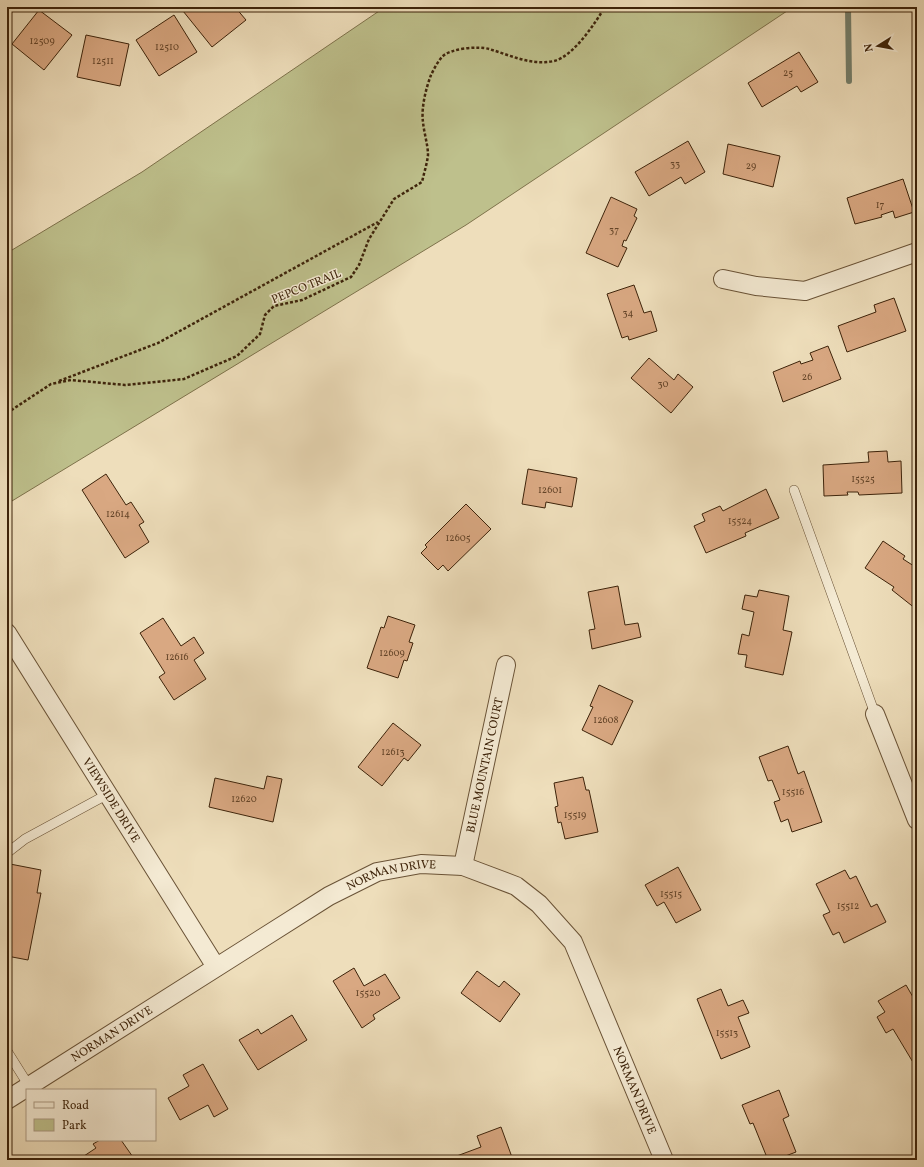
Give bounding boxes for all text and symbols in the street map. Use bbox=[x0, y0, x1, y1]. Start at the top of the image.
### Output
north arrow bbox=[858, 26, 898, 66]
house number: 12509 bbox=[29, 34, 55, 48]
house number: 12510 bbox=[155, 40, 179, 54]
text: N bbox=[862, 42, 878, 53]
house number: 12511 bbox=[92, 54, 114, 68]
house number: 25 bbox=[783, 66, 793, 80]
house number: 33 bbox=[670, 157, 680, 171]
house number: 29 bbox=[746, 159, 756, 173]
house number: 17 bbox=[876, 198, 885, 212]
house number: 37 bbox=[609, 223, 619, 237]
street label: PEPCO TRAIL bbox=[269, 266, 344, 308]
house number: 34 bbox=[622, 306, 634, 320]
house number: 26 bbox=[802, 370, 812, 384]
house number: 30 bbox=[658, 377, 668, 391]
house number: 15525 bbox=[851, 472, 875, 486]
house number: 12601 bbox=[538, 483, 562, 497]
house number: 12614 bbox=[106, 507, 130, 521]
house number: 15524 bbox=[728, 514, 752, 528]
house number: 12605 bbox=[445, 531, 471, 545]
house number: 12609 bbox=[379, 646, 405, 660]
house number: 12616 bbox=[165, 650, 189, 664]
street label: BLUE MOUNTAIN COURT bbox=[463, 696, 508, 835]
house number: 12608 bbox=[593, 713, 619, 727]
house number: 12613 bbox=[381, 745, 405, 759]
street label: VIEWSIDE DRIVE bbox=[78, 755, 143, 846]
house number: 15516 bbox=[782, 785, 804, 799]
house number: 12620 bbox=[231, 792, 257, 806]
house number: 15519 bbox=[564, 808, 586, 822]
street label: NORMAN DRIVE bbox=[344, 857, 437, 895]
house number: 15515 bbox=[660, 887, 682, 901]
house number: 15512 bbox=[837, 899, 859, 913]
house number: 15520 bbox=[356, 986, 380, 1000]
street label: NORMAN DRIVE bbox=[68, 1003, 156, 1066]
house number: 15513 bbox=[716, 1026, 738, 1040]
street label: NORMAN DRIVE bbox=[609, 1044, 659, 1137]
legend bbox=[26, 1089, 156, 1141]
text: Road bbox=[62, 1098, 89, 1114]
text: Park bbox=[62, 1118, 87, 1134]

